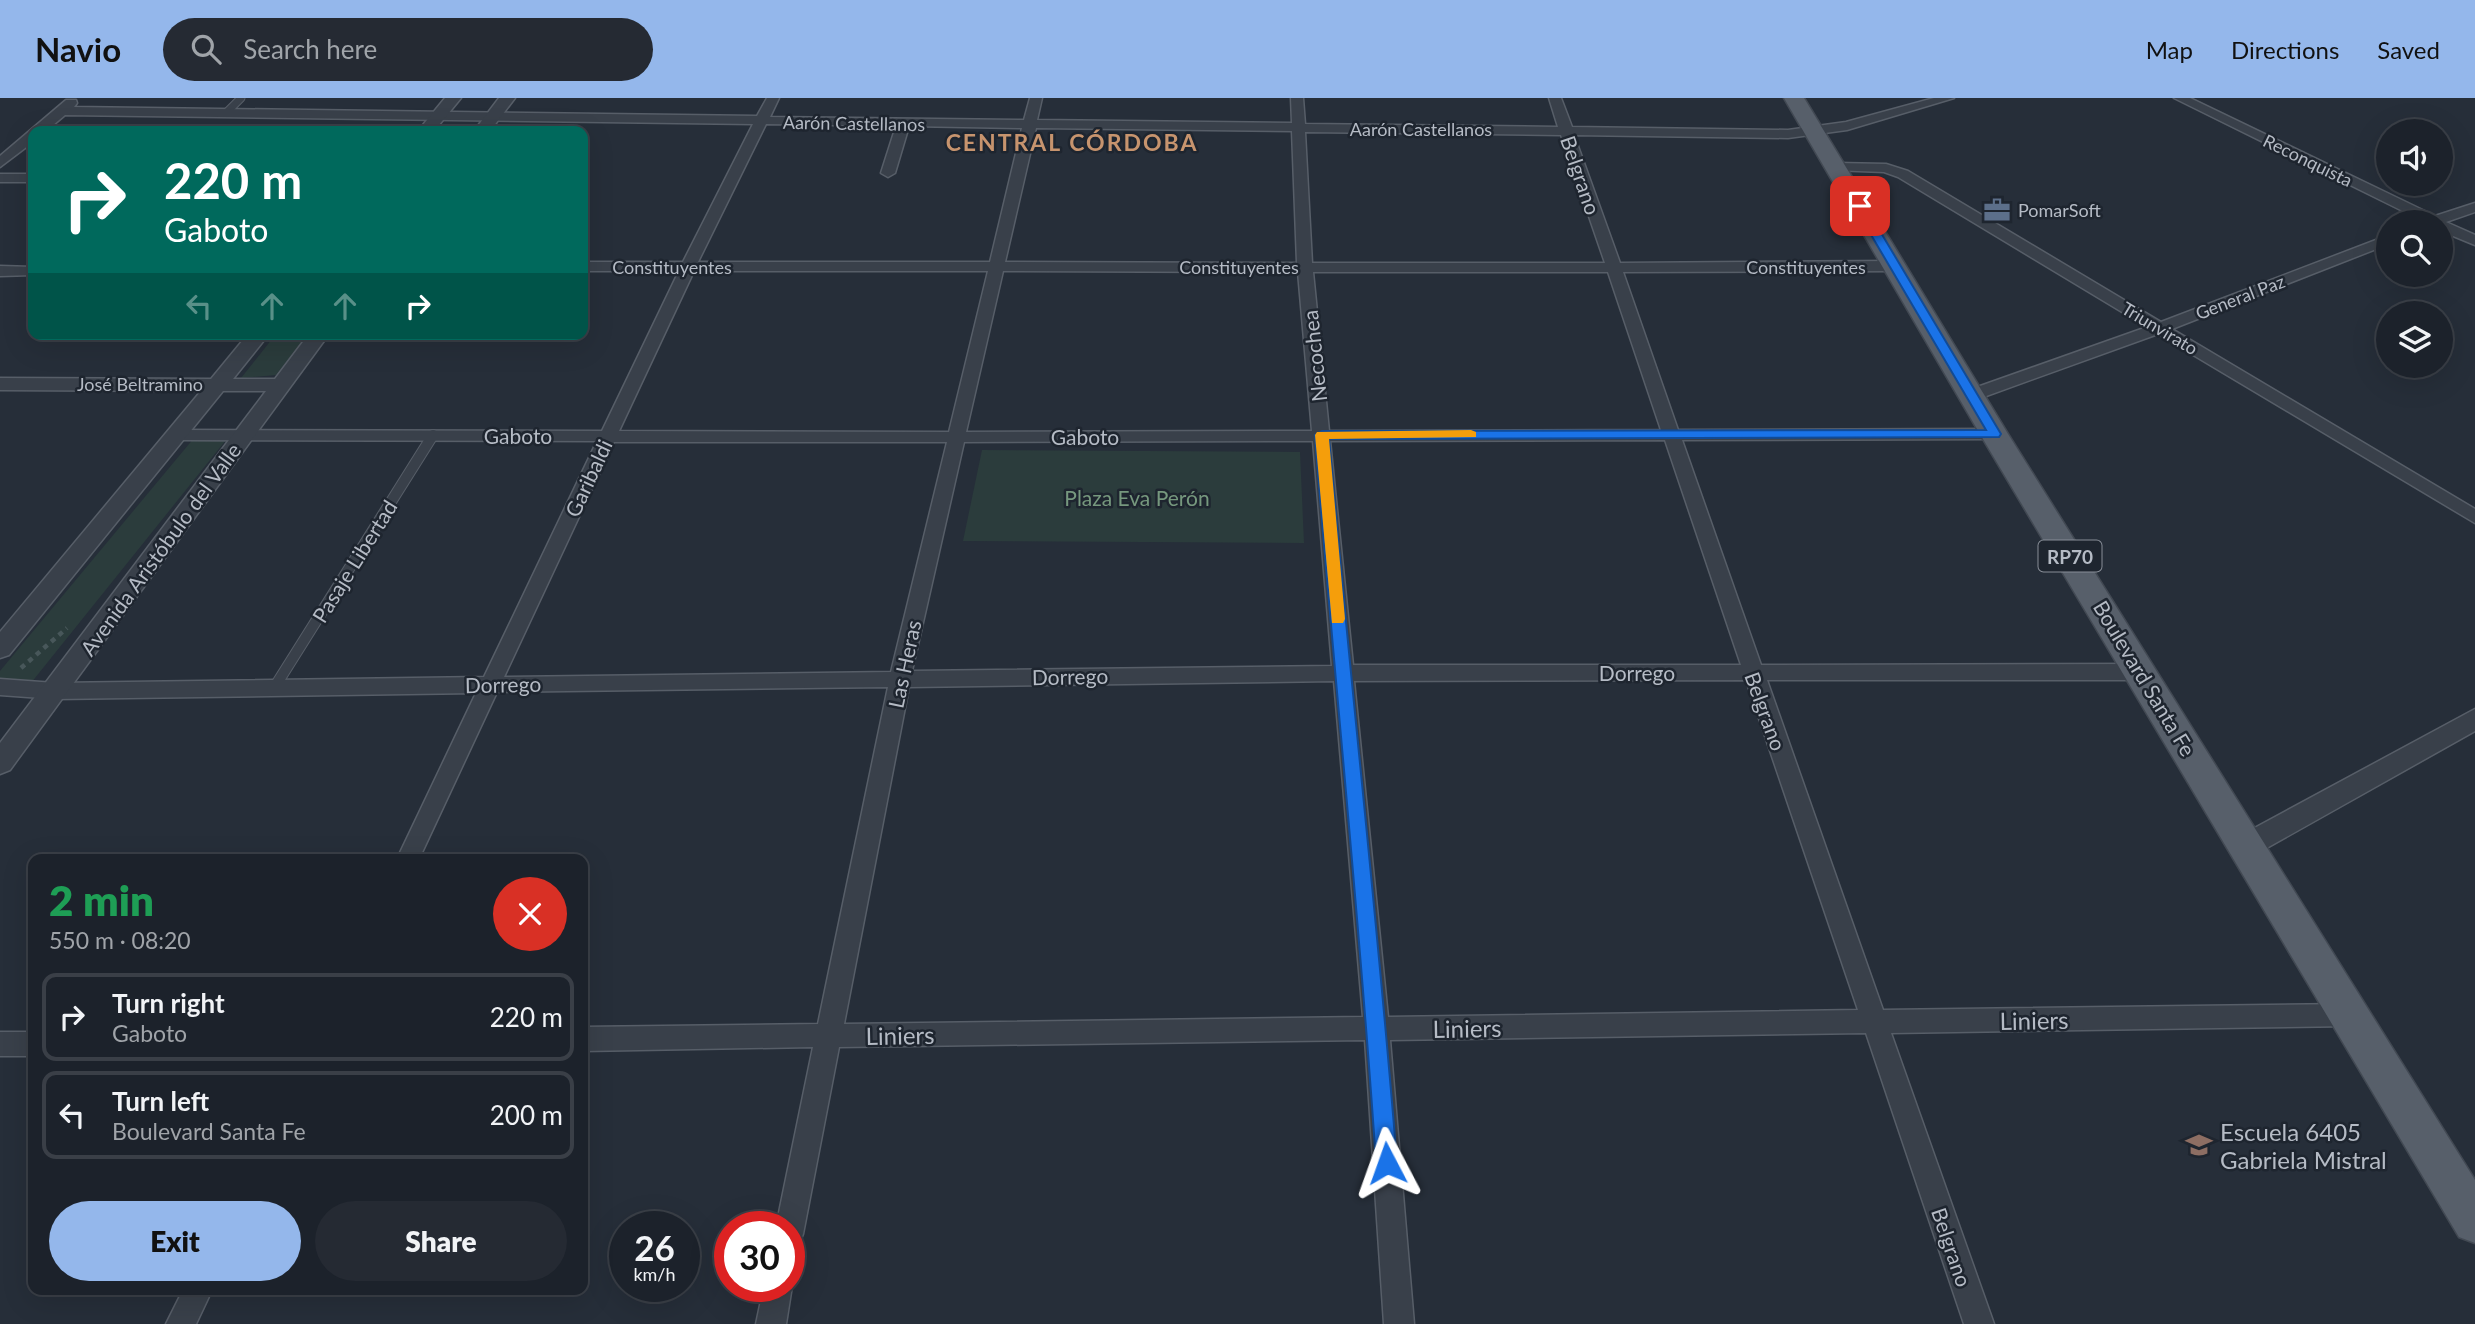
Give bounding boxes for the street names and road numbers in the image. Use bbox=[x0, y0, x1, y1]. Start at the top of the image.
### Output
street label: Aarón Castellanos bbox=[783, 111, 926, 135]
street label: Aarón Castellanos bbox=[1350, 118, 1492, 140]
street label: Reconquista bbox=[2260, 129, 2356, 191]
street label: Belgrano bbox=[1556, 132, 1606, 218]
street label: Constituyentes bbox=[612, 256, 732, 278]
street label: Constituyentes bbox=[1179, 256, 1299, 278]
street label: Constituyentes bbox=[1746, 256, 1866, 278]
street label: General Paz bbox=[2192, 270, 2288, 324]
street label: Triunvirato bbox=[2118, 297, 2202, 359]
street label: Necochea bbox=[1297, 309, 1331, 403]
street label: José Beltramino bbox=[77, 373, 203, 395]
street label: Gaboto bbox=[484, 423, 552, 448]
street label: Gaboto bbox=[1051, 424, 1119, 449]
street label: Garibaldi bbox=[559, 435, 617, 521]
street label: Avenida Aristóbulo del Valle bbox=[75, 438, 245, 660]
street label: Pasaje Libertad bbox=[306, 495, 402, 627]
road number: RP70 bbox=[2038, 540, 2102, 572]
street label: Boulevard Santa Fe bbox=[2089, 596, 2201, 760]
street label: Las Heras bbox=[882, 618, 926, 710]
street label: Dorrego bbox=[1599, 660, 1675, 685]
street label: Dorrego bbox=[1032, 663, 1108, 689]
street label: Belgrano bbox=[1740, 668, 1792, 754]
street label: Dorrego bbox=[465, 671, 541, 697]
street label: Liniers bbox=[1999, 1005, 2069, 1035]
street label: Liniers bbox=[1432, 1013, 1502, 1043]
street label: Liniers bbox=[865, 1020, 935, 1050]
street label: Belgrano bbox=[1927, 1204, 1977, 1290]

